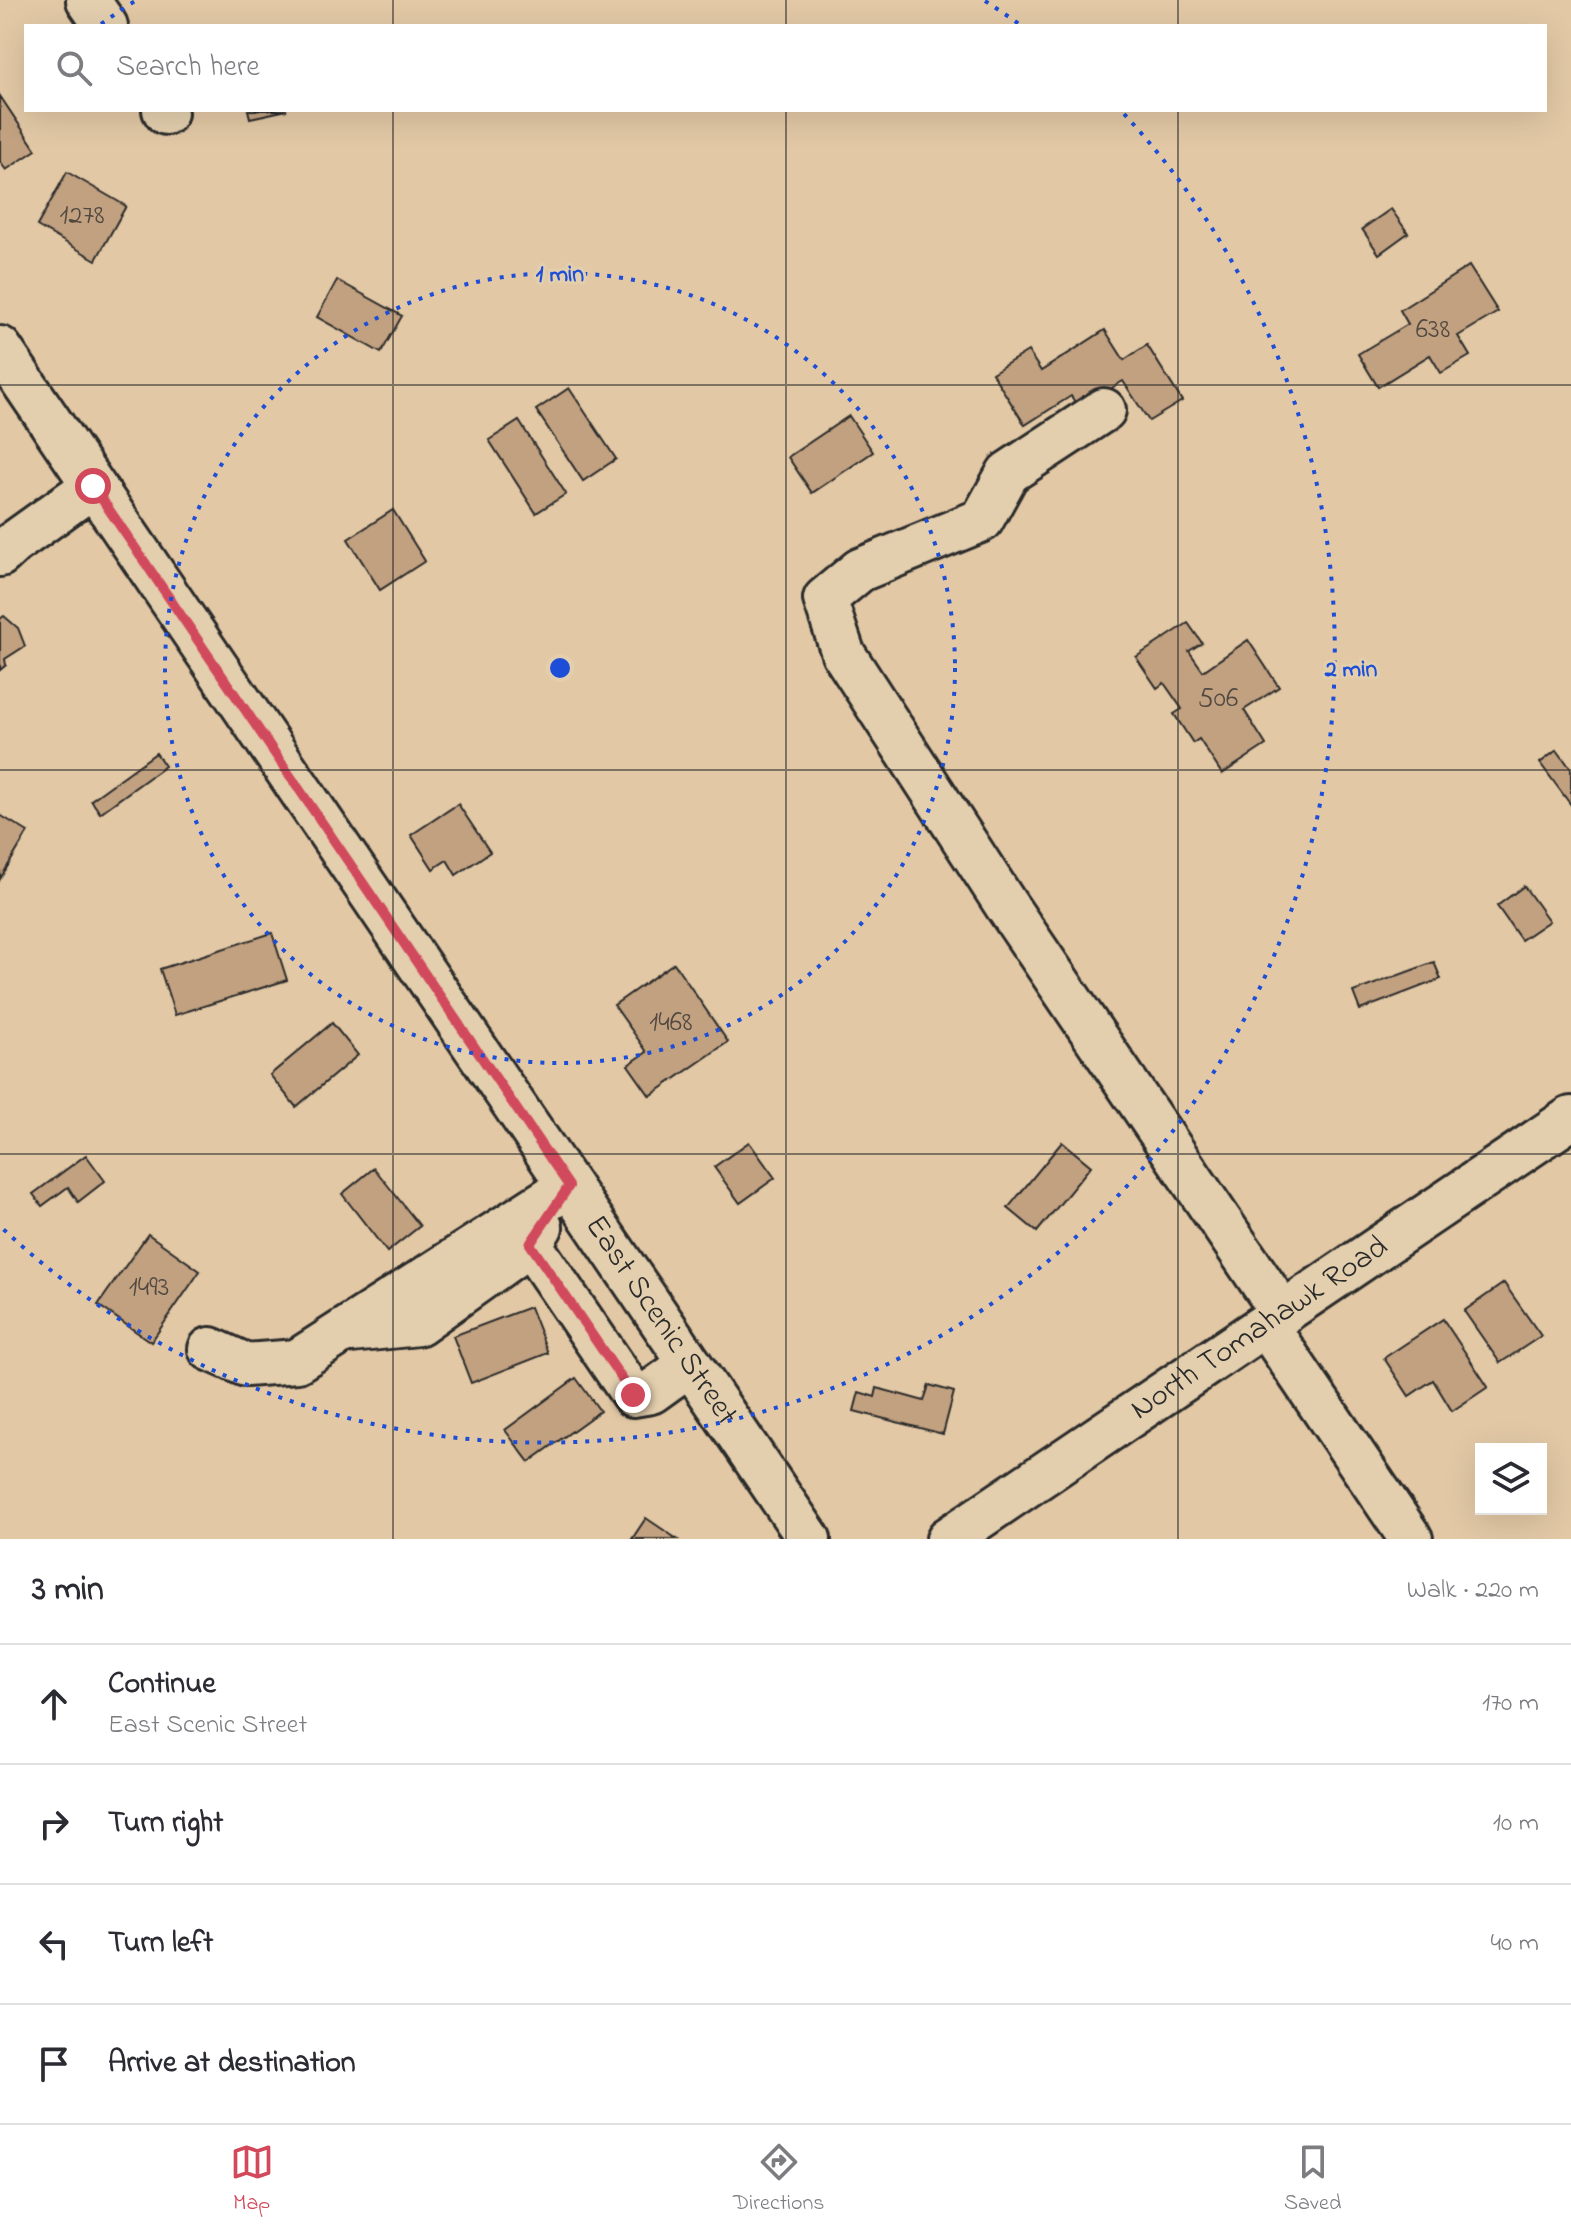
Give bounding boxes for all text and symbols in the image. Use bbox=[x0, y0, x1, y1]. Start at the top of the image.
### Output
search box bbox=[24, 24, 1547, 112]
icon: search bbox=[52, 46, 96, 90]
text: Search here bbox=[116, 46, 260, 90]
house number: 1278 bbox=[60, 196, 104, 237]
text: 1 min bbox=[536, 258, 584, 293]
house number: 638 bbox=[1416, 310, 1450, 351]
route start bbox=[75, 468, 111, 504]
text: 2 min bbox=[1324, 653, 1378, 688]
centre of rings bbox=[546, 654, 574, 682]
house number: 506 bbox=[1198, 679, 1238, 720]
house number: 1468 bbox=[649, 1003, 693, 1044]
street label: East Scenic Street bbox=[572, 1206, 749, 1436]
street label: North Tomahawk Road bbox=[1121, 1224, 1398, 1433]
house number: 1493 bbox=[129, 1268, 169, 1309]
route end bbox=[615, 1377, 651, 1413]
map controls bbox=[1475, 1443, 1547, 1515]
button: layers bbox=[1475, 1443, 1547, 1515]
text: 3 min bbox=[32, 1566, 104, 1616]
text: Walk · 220 m bbox=[1407, 1572, 1539, 1610]
text: Continue bbox=[108, 1663, 216, 1707]
icon: ahead bbox=[32, 1682, 76, 1726]
text: 170 m bbox=[1482, 1685, 1539, 1723]
text: East Scenic Street bbox=[108, 1707, 307, 1745]
icon: right bbox=[32, 1802, 76, 1846]
text: Turn right bbox=[108, 1802, 223, 1846]
text: 10 m bbox=[1493, 1805, 1539, 1843]
icon: left bbox=[32, 1922, 76, 1966]
text: Turn left bbox=[108, 1922, 213, 1966]
text: 40 m bbox=[1490, 1925, 1539, 1963]
icon: arrive bbox=[32, 2042, 76, 2086]
text: Arrive at destination bbox=[108, 2042, 356, 2086]
tab: Map bbox=[230, 2140, 274, 2220]
tab: Directions bbox=[733, 2140, 825, 2220]
tab: Saved bbox=[1284, 2140, 1341, 2220]

